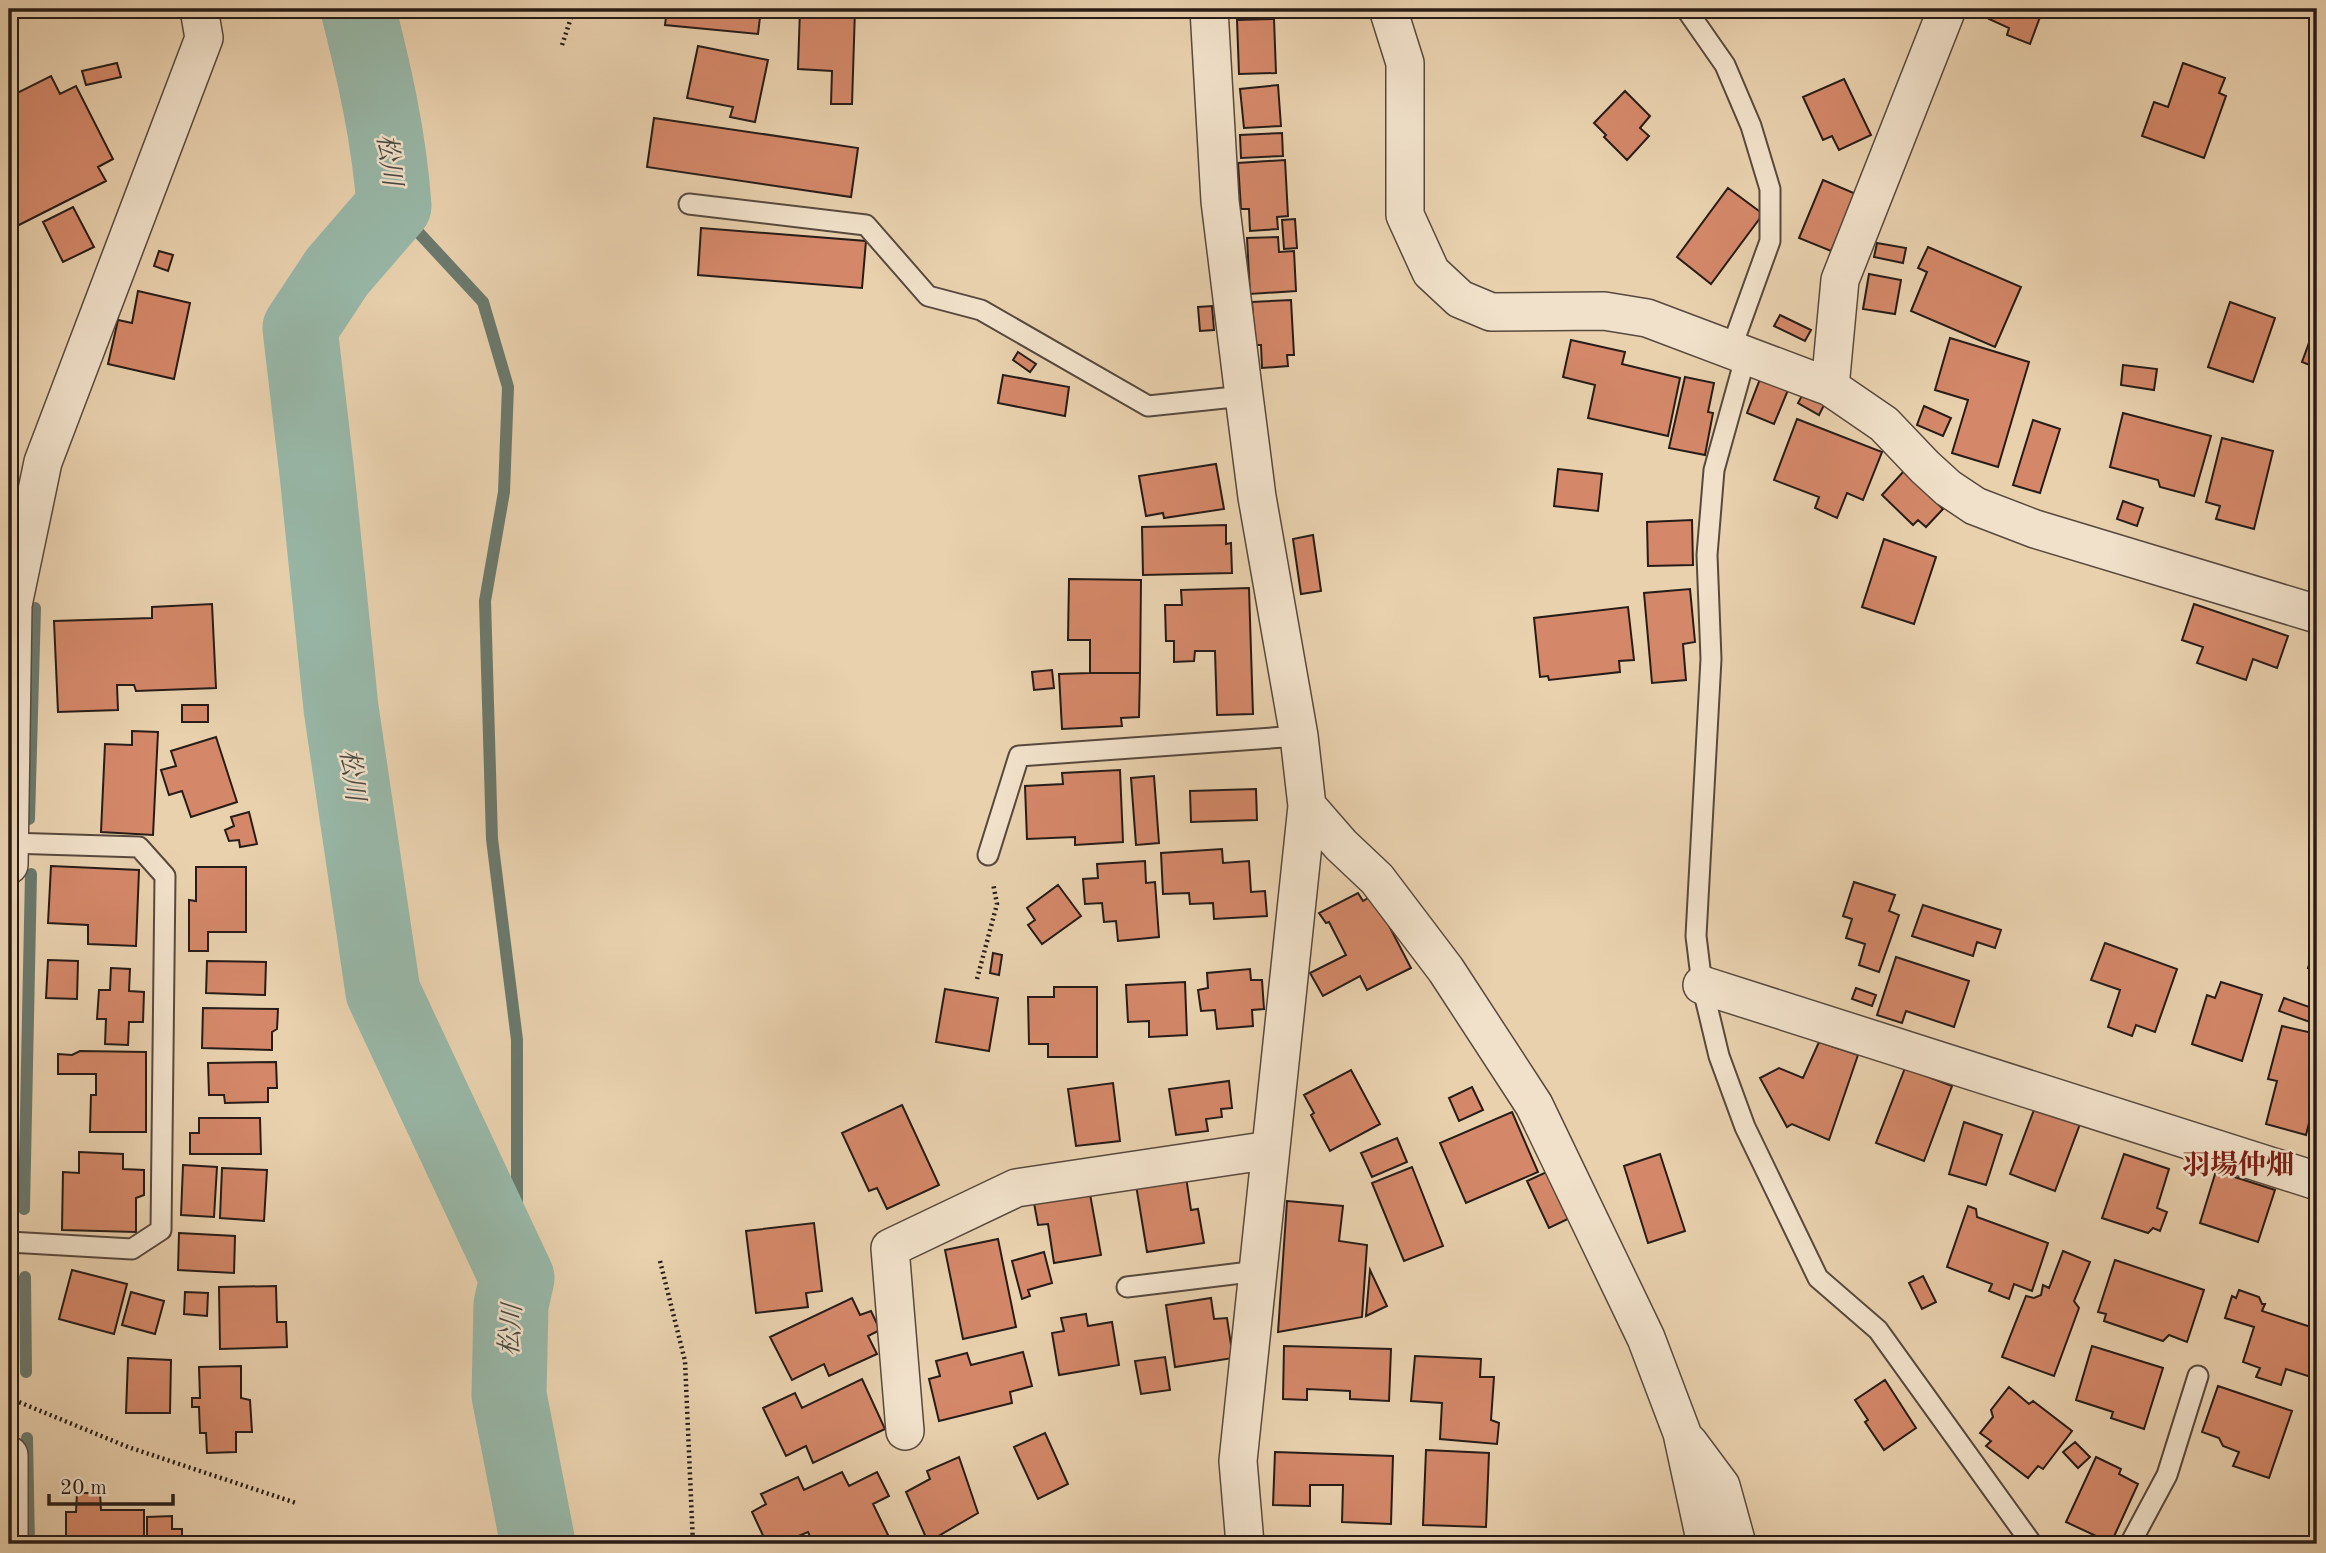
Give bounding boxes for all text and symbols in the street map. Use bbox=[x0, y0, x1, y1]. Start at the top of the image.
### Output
water label: 松川 bbox=[372, 132, 407, 191]
water label: 松川 bbox=[335, 747, 370, 806]
district label: 羽場仲畑 bbox=[2182, 1150, 2294, 1181]
water label: 松川 bbox=[495, 1300, 527, 1357]
scale bar bbox=[49, 1462, 173, 1506]
text: 20 m bbox=[60, 1478, 107, 1499]

